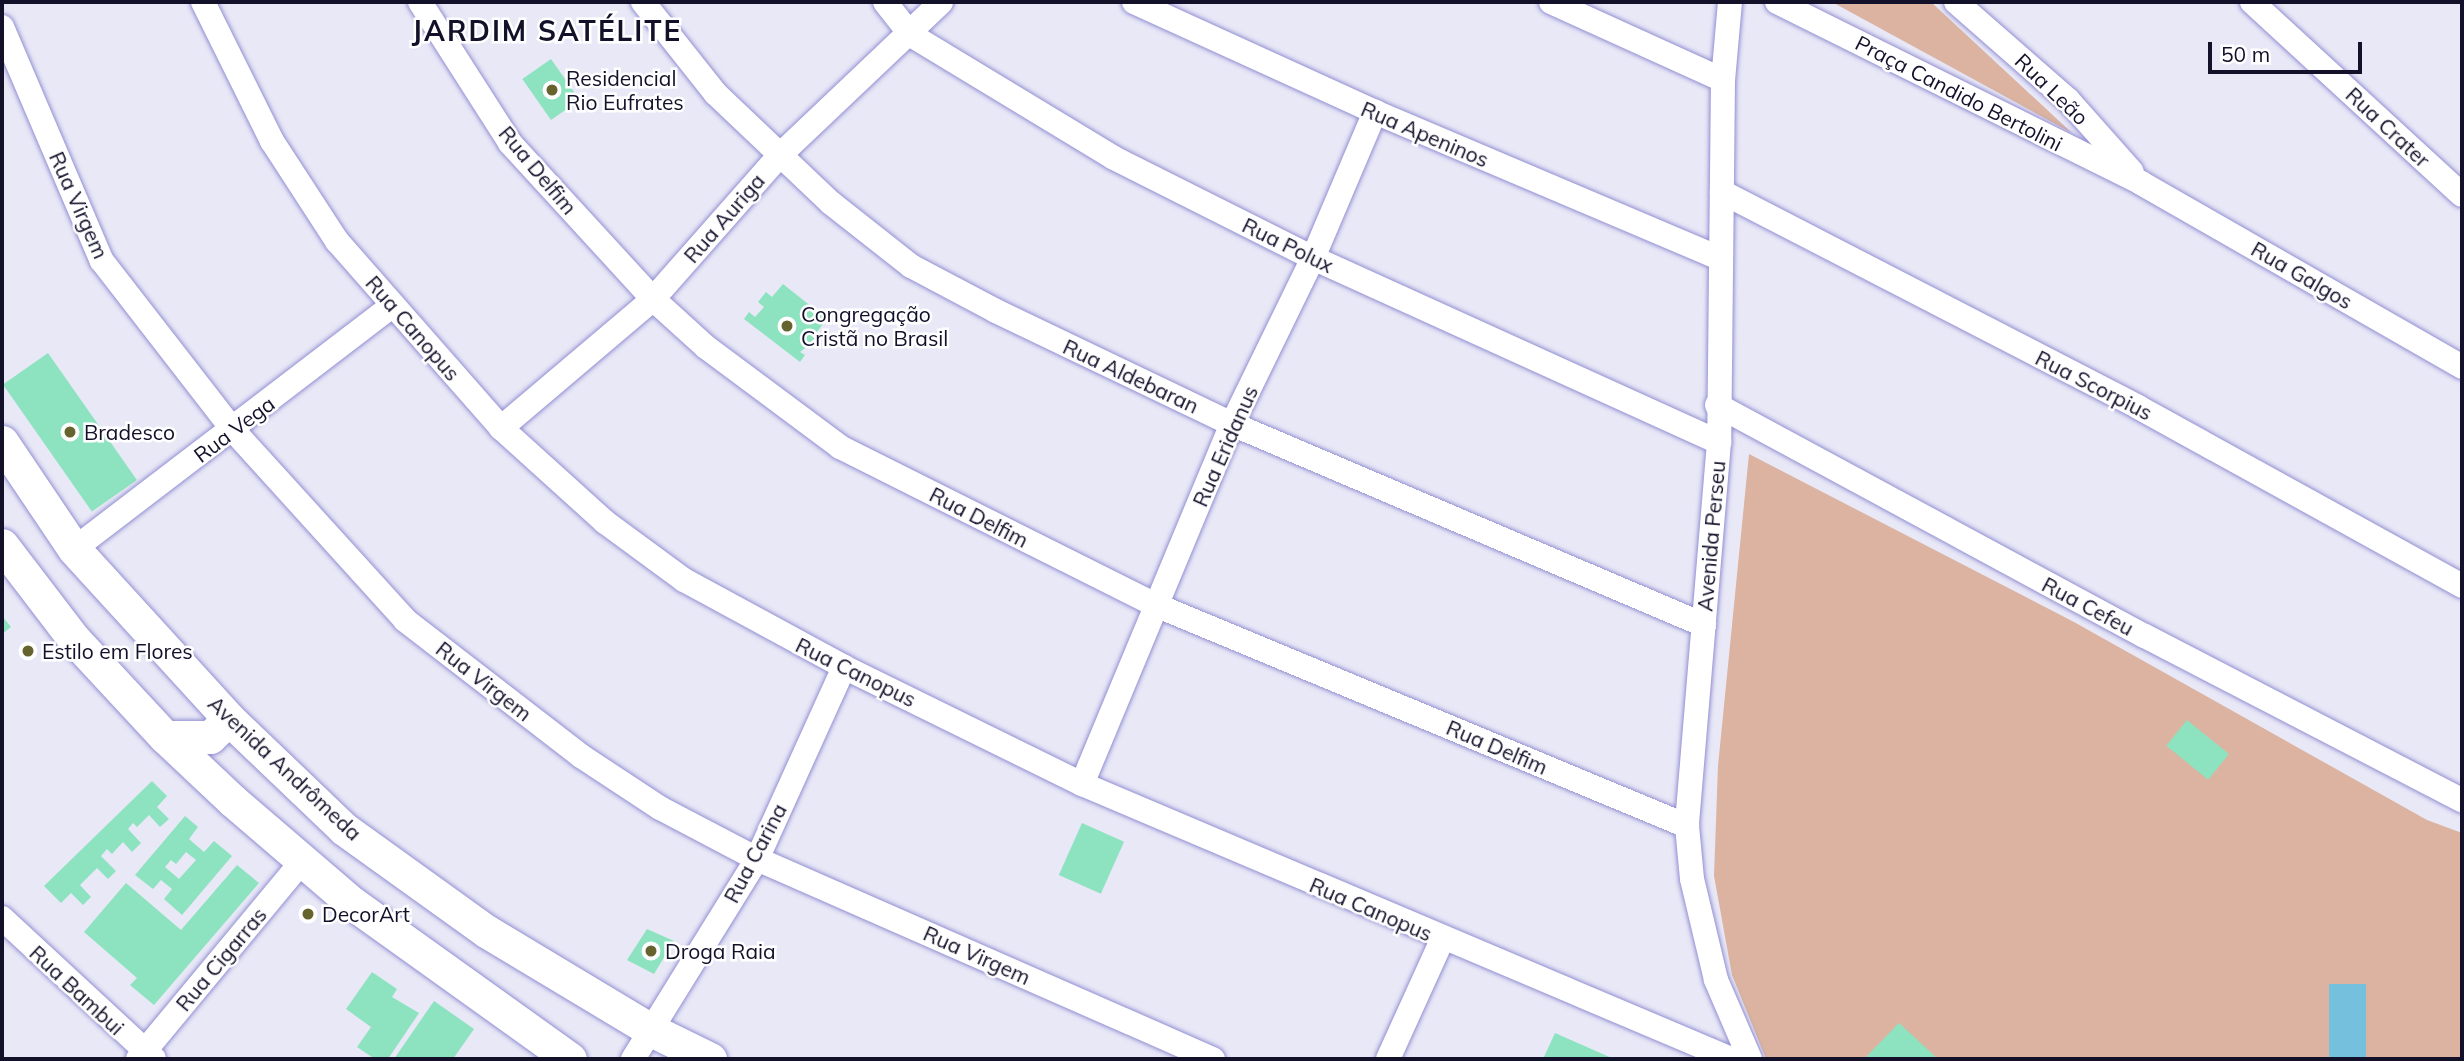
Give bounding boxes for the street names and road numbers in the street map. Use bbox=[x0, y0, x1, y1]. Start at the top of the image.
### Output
street label: Praça Candido Bertolini bbox=[1851, 30, 2067, 156]
street label: Rua Leão bbox=[2010, 48, 2094, 130]
street label: Rua Crater bbox=[2341, 82, 2435, 172]
street label: Rua Apeninos bbox=[1357, 96, 1493, 172]
street label: Rua Delfim bbox=[494, 121, 582, 219]
street label: Rua Virgem bbox=[44, 148, 114, 262]
street label: Rua Auriga bbox=[678, 168, 770, 268]
street label: Rua Polux bbox=[1238, 212, 1338, 278]
street label: Rua Galgos bbox=[2247, 236, 2357, 314]
street label: Rua Canopus bbox=[361, 270, 465, 386]
street label: Rua Aldebaran bbox=[1059, 334, 1203, 418]
street label: Rua Scorpius bbox=[2031, 345, 2157, 425]
street label: Rua Eridanus bbox=[1187, 382, 1263, 510]
street label: Rua Vega bbox=[189, 390, 279, 468]
street label: Avenida Perseu bbox=[1692, 459, 1730, 613]
street label: Rua Delfim bbox=[925, 481, 1033, 553]
street label: Rua Cefeu bbox=[2038, 571, 2138, 641]
street label: Rua Canopus bbox=[792, 632, 920, 712]
street label: Rua Virgem bbox=[431, 636, 537, 726]
street label: Avenida Andrômeda bbox=[203, 691, 367, 845]
street label: Rua Delfim bbox=[1443, 714, 1551, 780]
street label: Rua Carina bbox=[718, 799, 792, 907]
street label: Rua Canopus bbox=[1306, 872, 1436, 946]
street label: Rua Cigarras bbox=[170, 902, 272, 1016]
street label: Rua Virgem bbox=[920, 920, 1034, 990]
street label: Rua Bambui bbox=[25, 940, 129, 1040]

